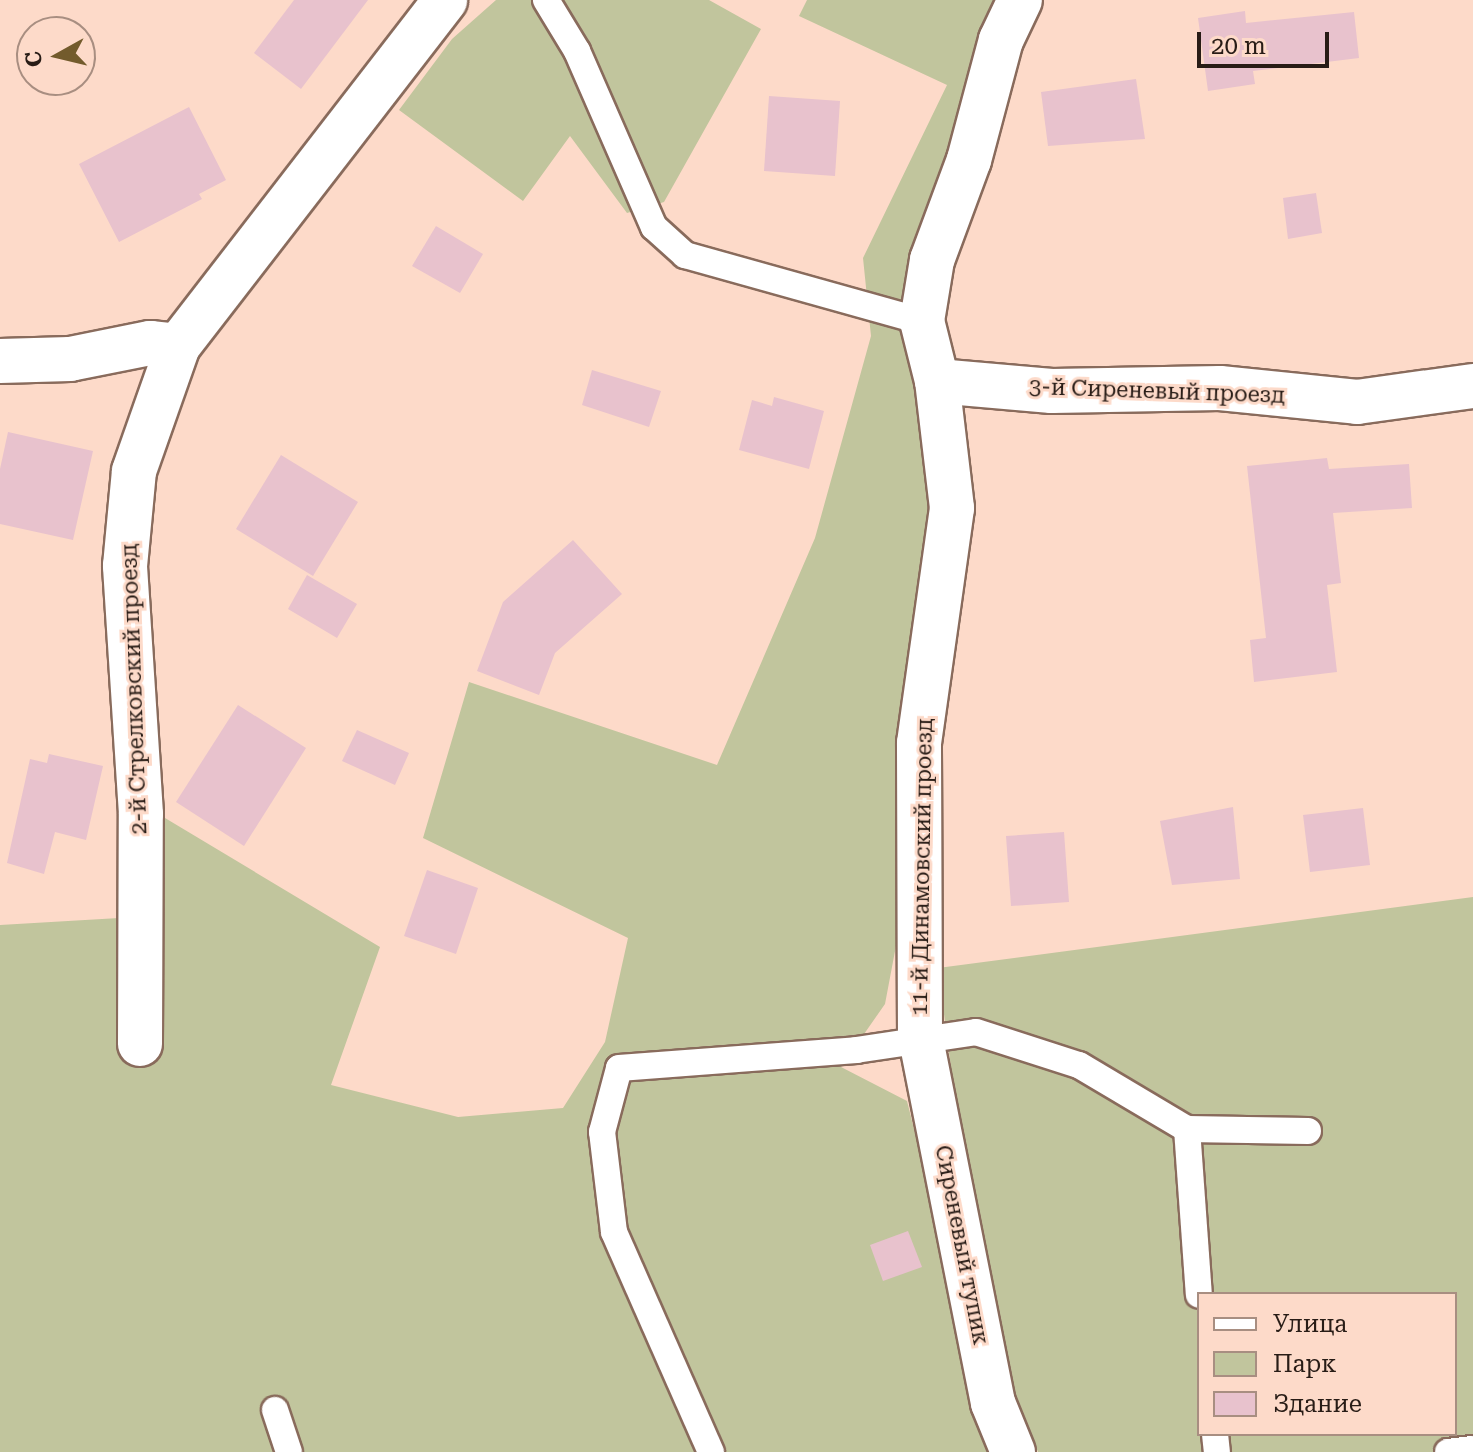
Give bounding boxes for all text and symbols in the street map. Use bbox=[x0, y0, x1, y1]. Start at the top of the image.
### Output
north arrow bbox=[16, 16, 96, 96]
scale bar bbox=[1201, 16, 1333, 66]
text: 20 m bbox=[1211, 32, 1266, 60]
text: С bbox=[20, 50, 47, 68]
street label: 3-й Сиреневый проезд bbox=[1029, 373, 1285, 409]
street label: 2-й Стрелковский проезд bbox=[116, 543, 152, 835]
street label: 11-й Динамовский проезд bbox=[906, 718, 938, 1016]
street label: Сиреневый тупик bbox=[930, 1143, 994, 1347]
legend bbox=[1197, 1292, 1457, 1436]
text: Улица bbox=[1273, 1310, 1347, 1338]
text: Парк bbox=[1273, 1350, 1336, 1378]
text: Здание bbox=[1273, 1390, 1362, 1418]

